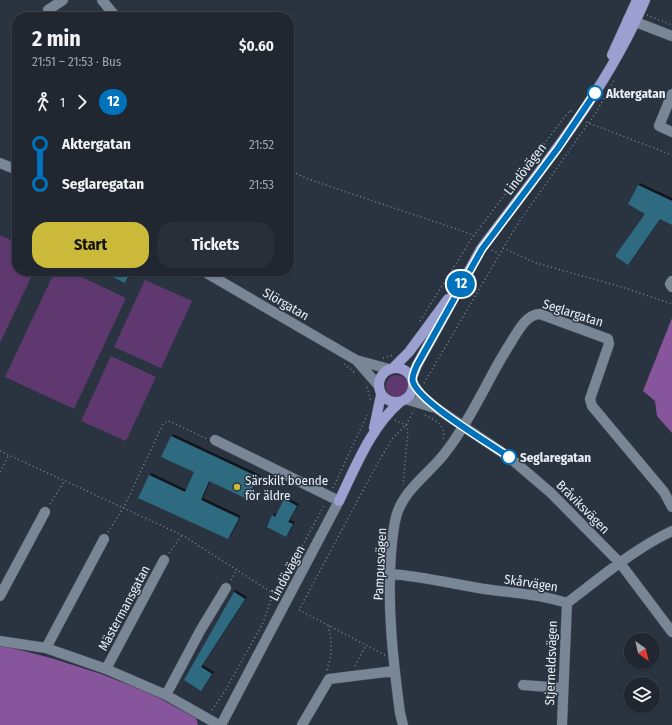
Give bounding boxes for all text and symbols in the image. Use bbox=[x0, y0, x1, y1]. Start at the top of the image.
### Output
text: 2 min bbox=[32, 25, 81, 52]
text: $0.60 bbox=[239, 37, 274, 55]
text: 21:51 – 21:53 · Bus bbox=[32, 54, 121, 69]
marker: Aktergatan bbox=[587, 85, 603, 101]
place label: Aktergatan bbox=[605, 86, 666, 101]
icon: walk bbox=[32, 91, 54, 113]
icon: forward bbox=[71, 91, 93, 113]
text: 12 bbox=[107, 93, 119, 110]
text: 1 bbox=[60, 95, 65, 110]
text: Aktergatan bbox=[62, 135, 131, 153]
text: 21:52 bbox=[249, 137, 274, 152]
street label: Lindövägen bbox=[501, 140, 549, 198]
text: Seglaregatan bbox=[62, 175, 144, 193]
text: 21:53 bbox=[249, 177, 274, 192]
button: Start bbox=[32, 222, 149, 268]
button: Tickets bbox=[157, 222, 274, 268]
line badge: 12 bbox=[443, 271, 479, 297]
text: 12 bbox=[455, 275, 467, 292]
street label: Slörgatan bbox=[260, 285, 312, 323]
street label: Seglargatan bbox=[541, 296, 605, 330]
marker: Seglaregatan bbox=[501, 449, 517, 465]
place label: Seglaregatan bbox=[520, 450, 591, 465]
place label: Särskilt boende för äldre bbox=[245, 473, 328, 503]
street label: Bråviksvägen bbox=[553, 477, 613, 537]
marker: Särskilt boende för äldre bbox=[232, 482, 242, 492]
street label: Pampusvägen bbox=[371, 527, 389, 601]
street label: Lindövägen bbox=[266, 543, 308, 603]
street label: Mästermansgatan bbox=[95, 563, 153, 653]
street label: Skårvägen bbox=[503, 571, 559, 595]
street label: Stjerneldsvägen bbox=[542, 620, 560, 706]
north arrow bbox=[624, 633, 660, 669]
map controls bbox=[624, 633, 660, 713]
button: layers bbox=[624, 677, 660, 713]

